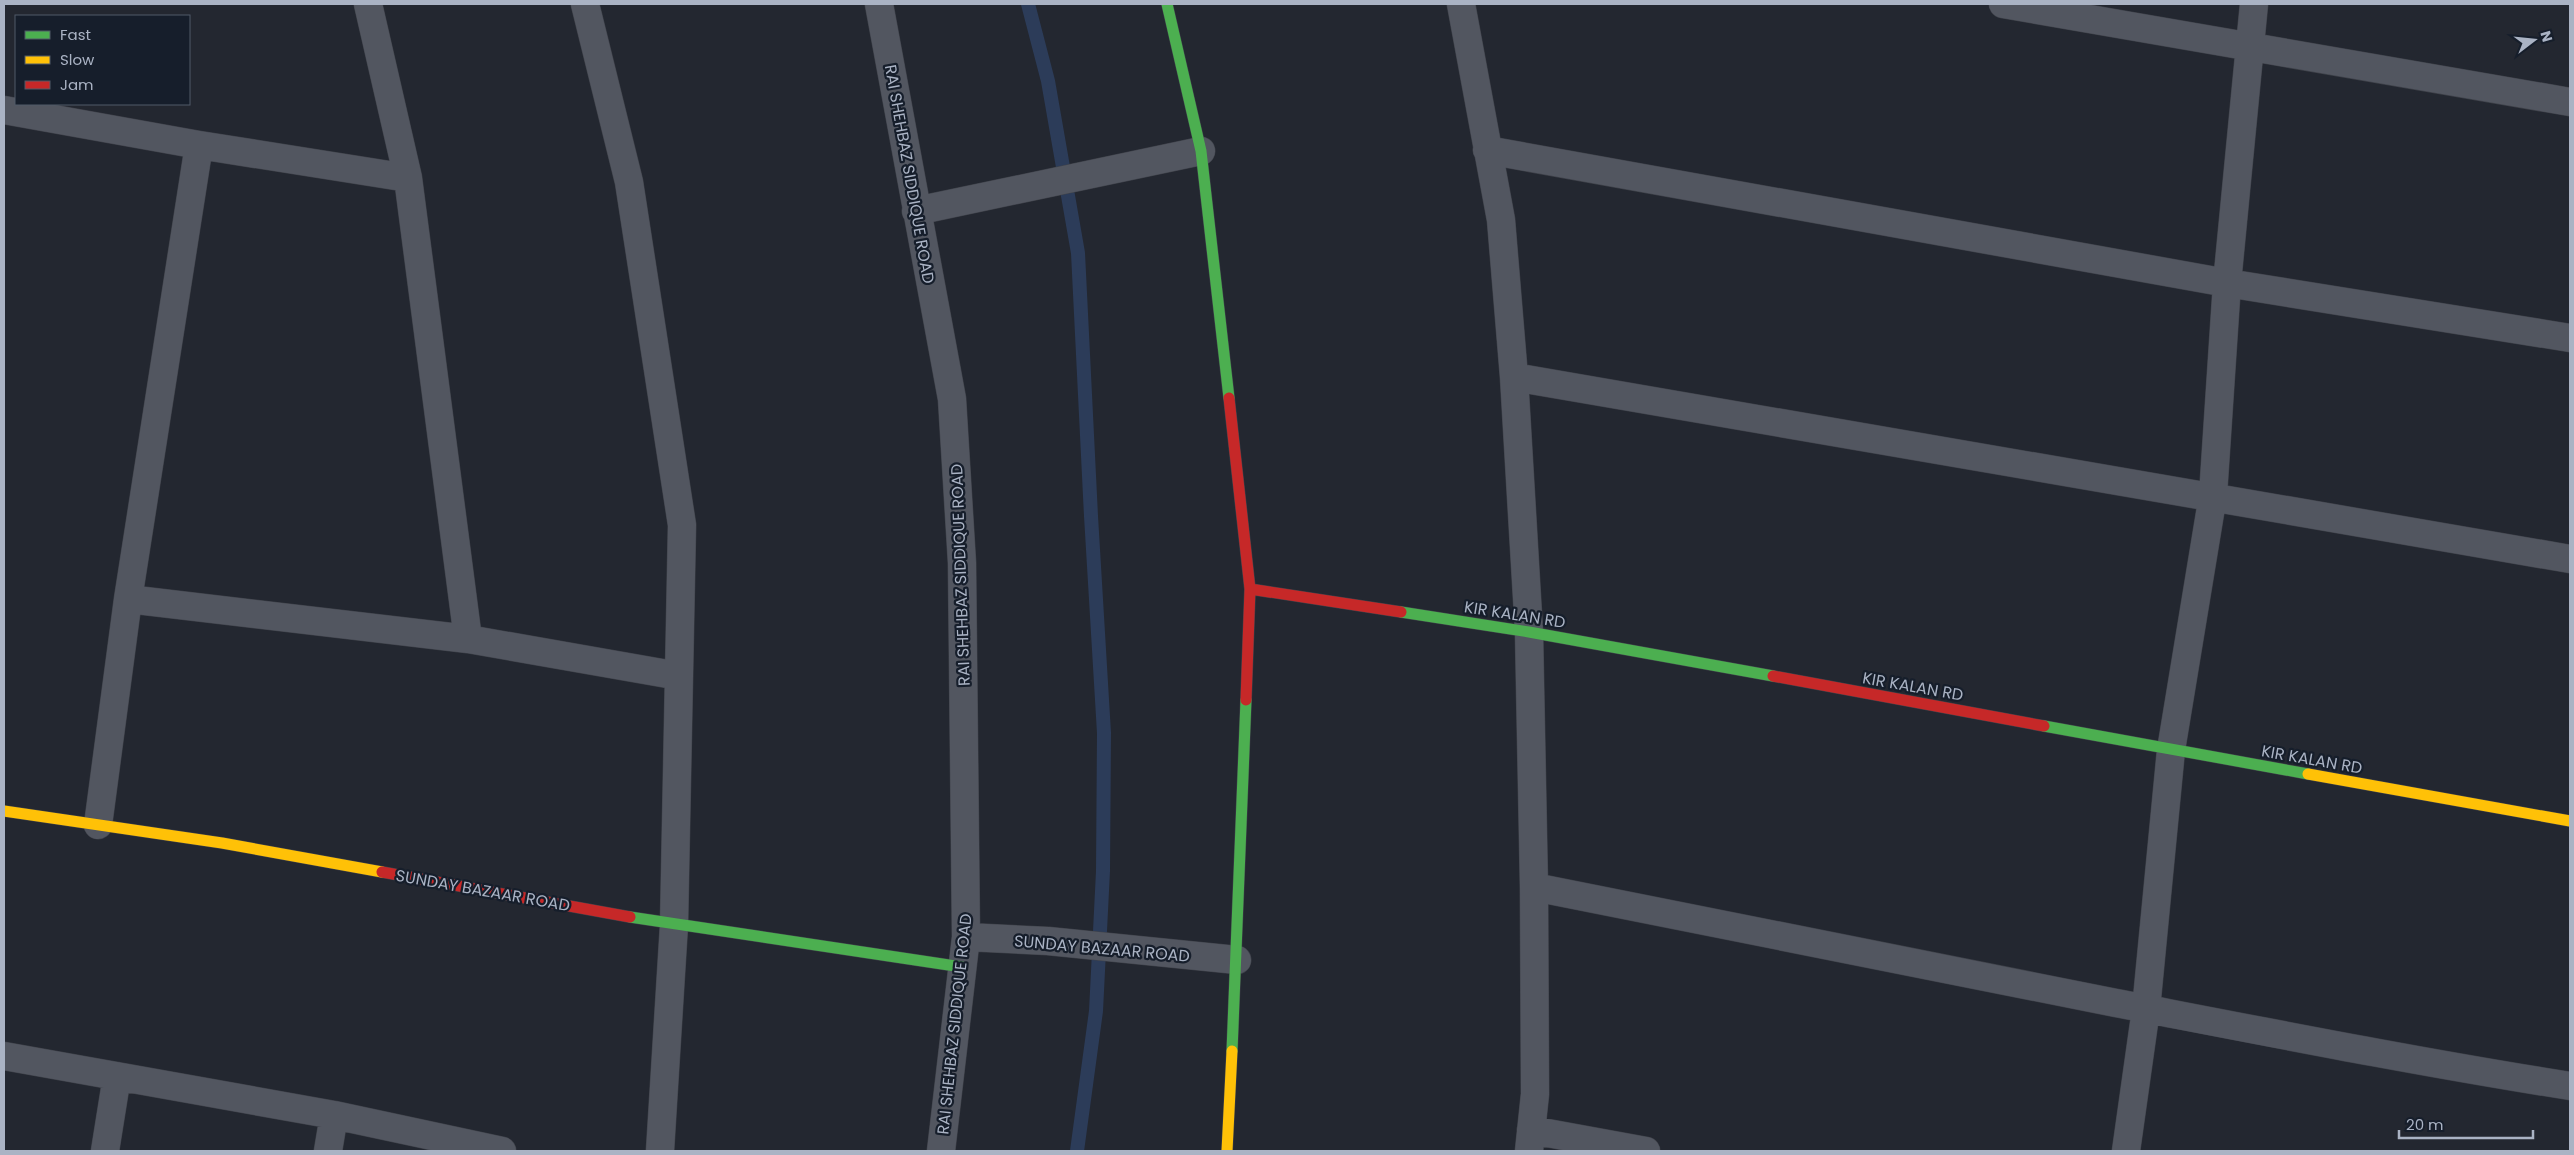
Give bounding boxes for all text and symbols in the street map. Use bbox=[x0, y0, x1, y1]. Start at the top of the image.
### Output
legend bbox=[15, 15, 190, 105]
north arrow bbox=[2509, 15, 2559, 65]
text: Fast bbox=[60, 24, 91, 45]
text: N bbox=[2535, 29, 2558, 44]
text: Slow bbox=[60, 49, 95, 70]
street label: RAI SHEHBAZ SIDDIQUE ROAD bbox=[879, 63, 940, 285]
text: Jam bbox=[60, 74, 94, 95]
street label: RAI SHEHBAZ SIDDIQUE ROAD bbox=[945, 464, 976, 686]
street label: KIR KALAN RD bbox=[1463, 595, 1567, 634]
street label: KIR KALAN RD bbox=[1861, 666, 1965, 707]
street label: KIR KALAN RD bbox=[2260, 739, 2364, 780]
street label: SUNDAY BAZAAR ROAD bbox=[394, 864, 572, 917]
street label: RAI SHEHBAZ SIDDIQUE ROAD bbox=[931, 912, 978, 1136]
street label: SUNDAY BAZAAR ROAD bbox=[1013, 929, 1191, 968]
scale bar bbox=[2399, 1108, 2533, 1140]
text: 20 m bbox=[2406, 1114, 2444, 1135]

